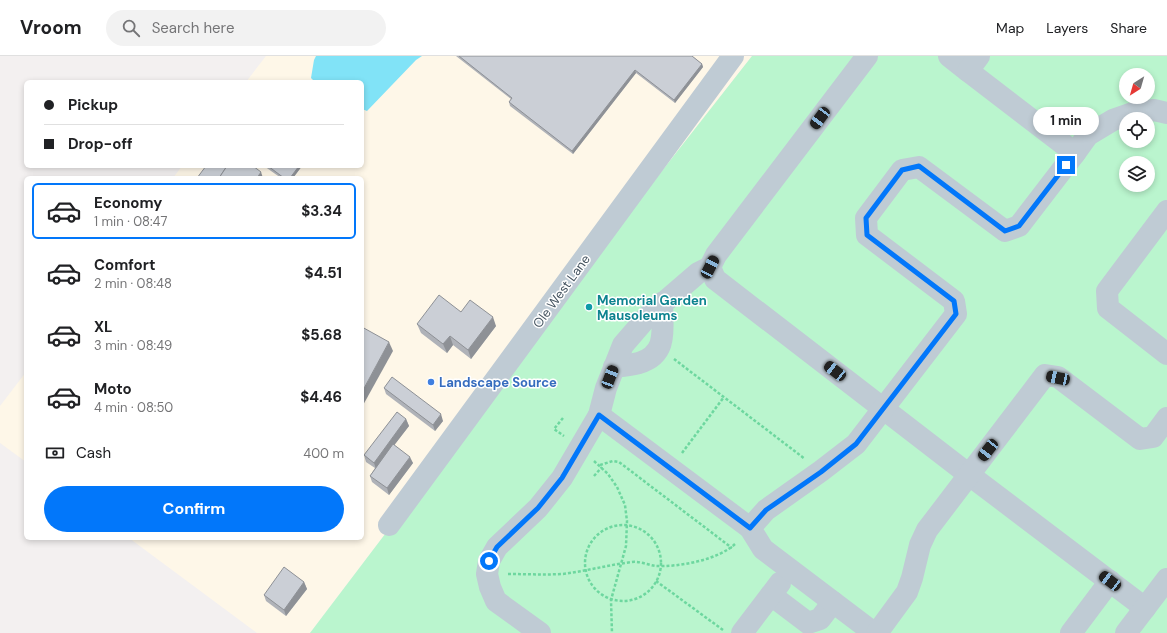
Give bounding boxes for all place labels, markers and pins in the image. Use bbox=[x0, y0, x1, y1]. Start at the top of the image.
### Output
place label: Memorial Garden Mausoleums bbox=[597, 292, 707, 324]
marker: Memorial Garden Mausoleums bbox=[584, 302, 594, 312]
place label: Landscape Source bbox=[439, 374, 557, 391]
marker: Landscape Source bbox=[426, 377, 436, 387]

